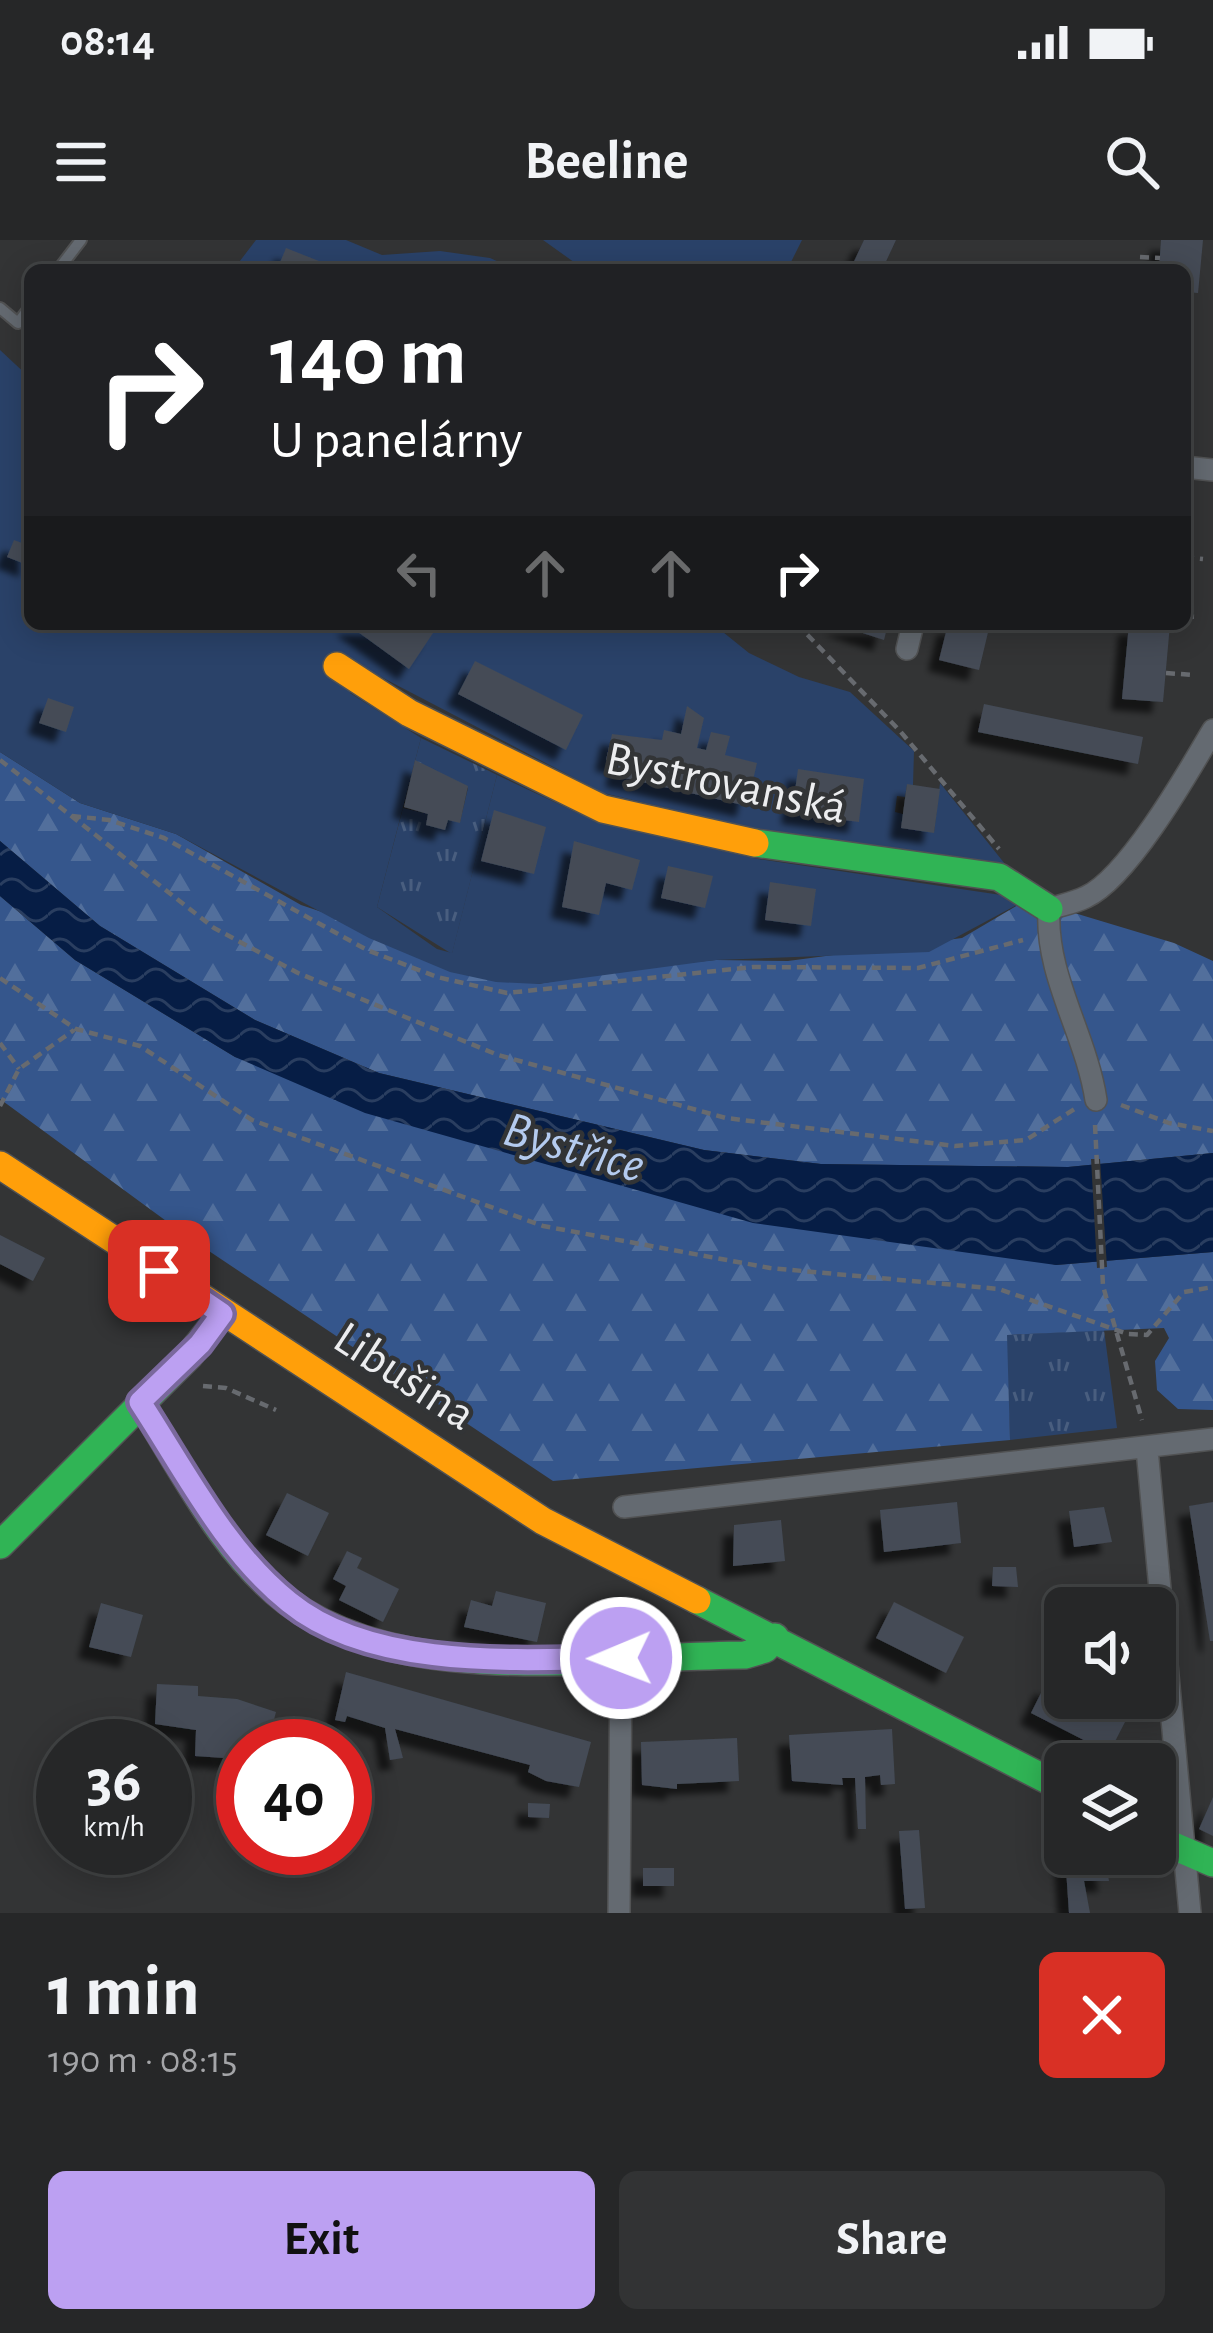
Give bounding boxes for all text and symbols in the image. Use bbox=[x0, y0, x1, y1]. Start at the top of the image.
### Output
text: 08:14 bbox=[60, 19, 155, 64]
icon: menu bbox=[48, 129, 114, 195]
icon: search bbox=[1099, 129, 1165, 195]
text: Beeline bbox=[524, 135, 689, 189]
icon: right bbox=[72, 312, 228, 468]
text: 140 m bbox=[270, 316, 467, 400]
text: U panelárny bbox=[270, 414, 522, 468]
icon: left bbox=[386, 540, 452, 606]
icon: ahead bbox=[512, 540, 578, 606]
icon: ahead bbox=[638, 540, 704, 606]
icon: right bbox=[764, 540, 830, 606]
street label: Bystrovanská bbox=[601, 735, 851, 833]
water label: Bystřice bbox=[498, 1104, 650, 1192]
pin bbox=[108, 1220, 210, 1322]
icon: arrive bbox=[126, 1238, 192, 1304]
street label: Libušina bbox=[325, 1314, 483, 1440]
map controls bbox=[1044, 1587, 1176, 1875]
button: sound bbox=[1044, 1587, 1176, 1719]
position arrow bbox=[558, 1595, 684, 1721]
speed limit sign: 40 bbox=[216, 1719, 372, 1875]
button: layers bbox=[1044, 1743, 1176, 1875]
text: 36 bbox=[87, 1752, 141, 1812]
text: km/h bbox=[83, 1812, 145, 1842]
button: close bbox=[1039, 1952, 1165, 2078]
text: 1 min bbox=[48, 1956, 200, 2028]
text: 190 m · 08:15 bbox=[48, 2041, 238, 2080]
button: Exit bbox=[48, 2171, 595, 2309]
button: Share bbox=[619, 2171, 1165, 2309]

